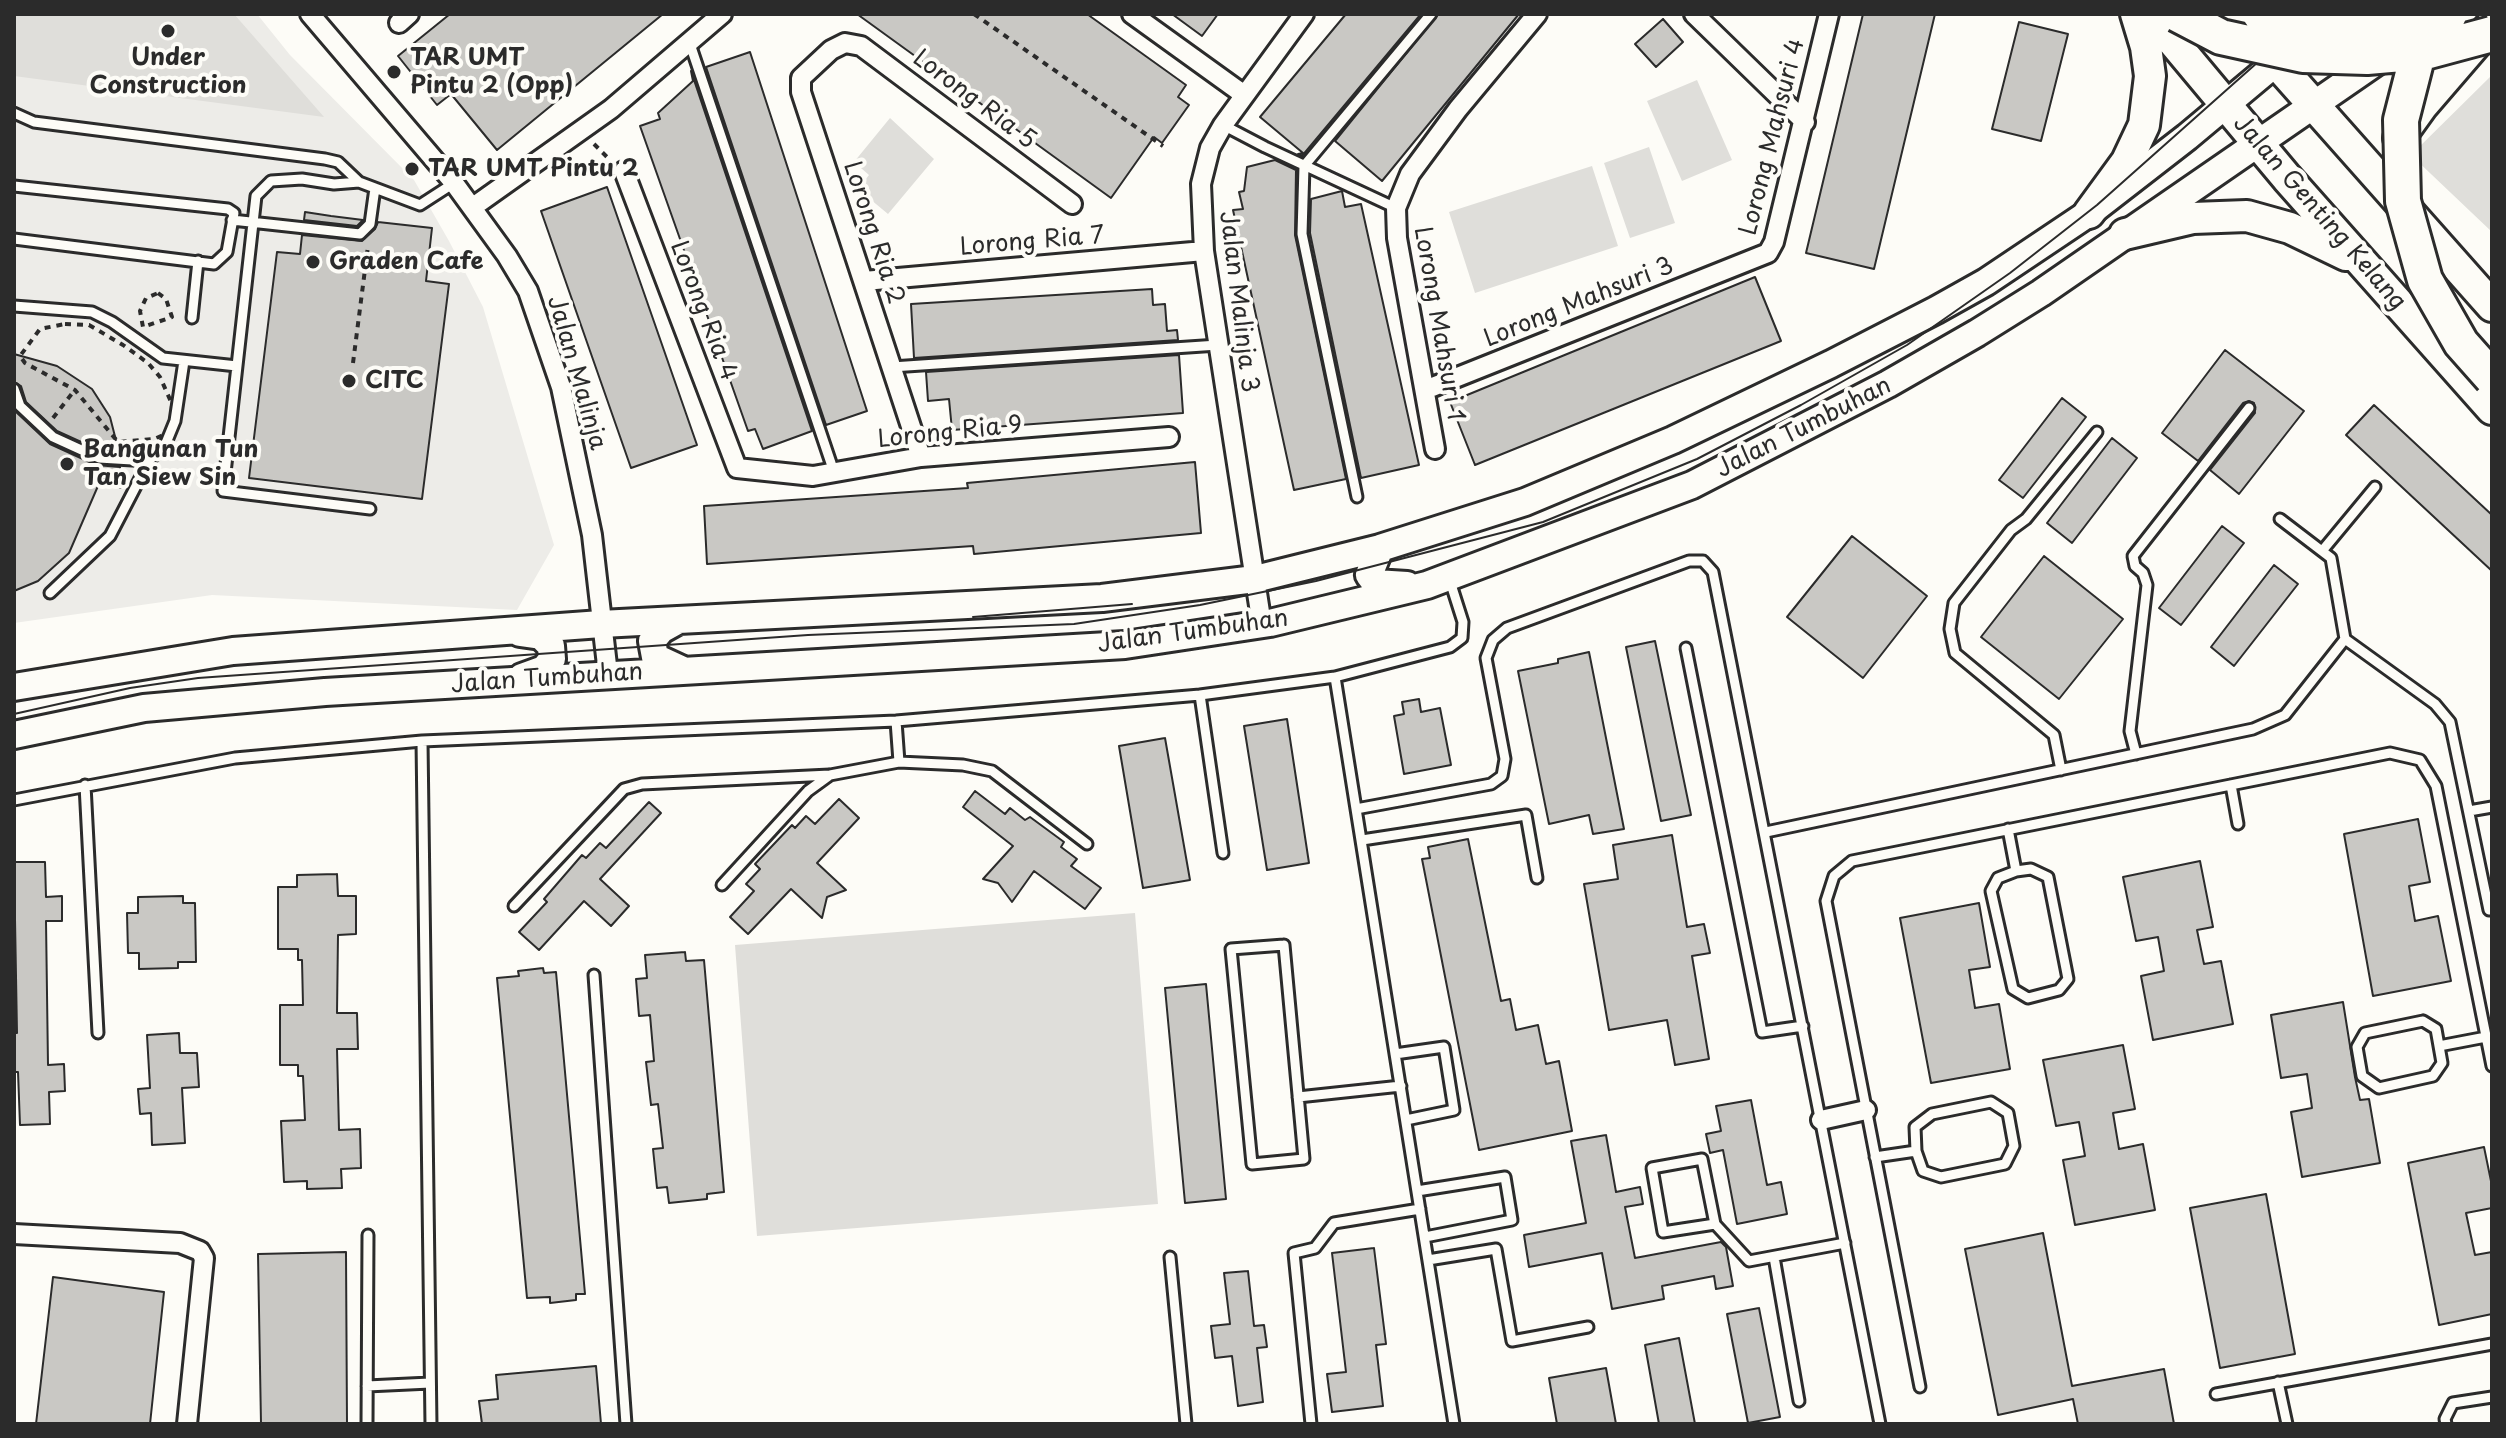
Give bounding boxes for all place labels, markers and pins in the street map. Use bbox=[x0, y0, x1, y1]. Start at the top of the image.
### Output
marker: Under Construction bbox=[159, 22, 177, 40]
place label: Under Construction bbox=[89, 44, 247, 100]
place label: TAR UMT Pintu 2 (Opp) bbox=[410, 44, 573, 100]
marker: TAR UMT Pintu 2 (Opp) bbox=[385, 63, 403, 81]
place label: TAR UMT Pintu 2 bbox=[428, 155, 639, 183]
marker: TAR UMT Pintu 2 bbox=[403, 160, 421, 178]
place label: Graden Cafe bbox=[329, 248, 484, 276]
marker: Graden Cafe bbox=[304, 253, 322, 271]
place label: CITC bbox=[365, 367, 424, 395]
marker: CITC bbox=[340, 372, 358, 390]
place label: Bangunan Tun Tan Siew Sin bbox=[83, 436, 259, 492]
marker: Bangunan Tun Tan Siew Sin bbox=[58, 455, 76, 473]

